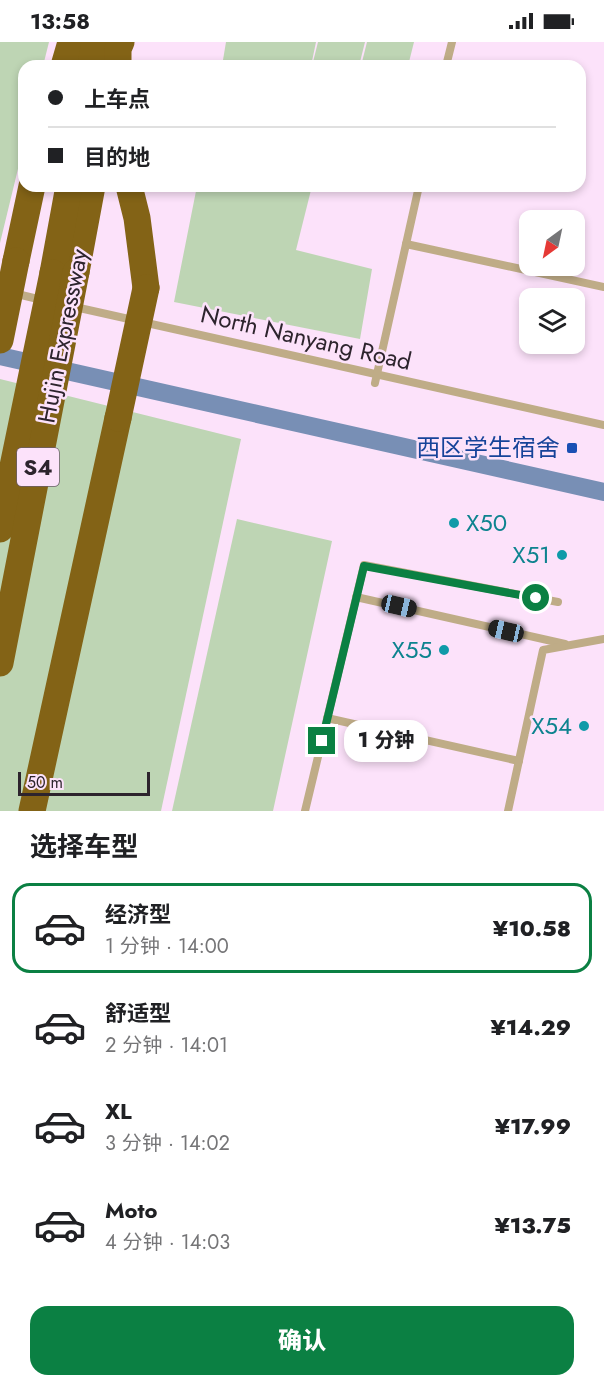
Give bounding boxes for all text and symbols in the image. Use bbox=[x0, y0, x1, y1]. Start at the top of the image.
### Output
text: 13:58 bbox=[30, 5, 90, 37]
text: 上车点 bbox=[84, 83, 150, 115]
text: 目的地 bbox=[84, 141, 150, 173]
north arrow bbox=[519, 210, 585, 276]
map controls bbox=[519, 210, 585, 354]
street label: Hujin Expressway bbox=[28, 246, 97, 426]
button: layers bbox=[519, 288, 585, 354]
street label: North Nanyang Road bbox=[197, 296, 415, 379]
place label: 西区学生宿舍 bbox=[416, 430, 560, 465]
marker: 西区学生宿舍 bbox=[565, 441, 579, 455]
road number: S4 bbox=[17, 448, 59, 486]
place label: X50 bbox=[466, 505, 507, 540]
marker: X50 bbox=[447, 516, 461, 530]
place label: X51 bbox=[512, 537, 550, 572]
marker: X51 bbox=[555, 548, 569, 562]
route start bbox=[522, 584, 549, 611]
car bbox=[379, 593, 419, 619]
car bbox=[486, 618, 526, 644]
place label: X55 bbox=[392, 632, 432, 667]
marker: X55 bbox=[437, 643, 451, 657]
place label: X54 bbox=[531, 708, 572, 743]
marker: X54 bbox=[577, 719, 591, 733]
callout: 1 分钟 bbox=[343, 720, 427, 762]
text: 1 分钟 bbox=[358, 726, 414, 755]
route end bbox=[308, 727, 335, 754]
scale bar bbox=[18, 769, 150, 796]
text: 50 m bbox=[27, 771, 63, 794]
text: 选择车型 bbox=[30, 827, 138, 866]
text: 经济型 bbox=[105, 898, 171, 930]
icon: car bbox=[33, 901, 87, 955]
text: ¥10.58 bbox=[493, 912, 571, 944]
text: 1 分钟 · 14:00 bbox=[105, 932, 229, 961]
text: 舒适型 bbox=[105, 997, 171, 1029]
icon: car bbox=[33, 1000, 87, 1054]
text: ¥14.29 bbox=[490, 1011, 571, 1043]
text: 2 分钟 · 14:01 bbox=[105, 1031, 228, 1060]
text: XL bbox=[105, 1095, 132, 1127]
icon: car bbox=[33, 1099, 87, 1153]
text: ¥17.99 bbox=[495, 1110, 571, 1142]
text: 3 分钟 · 14:02 bbox=[105, 1129, 230, 1158]
text: Moto bbox=[105, 1194, 158, 1226]
icon: car bbox=[33, 1198, 87, 1252]
text: ¥13.75 bbox=[495, 1209, 571, 1241]
text: 4 分钟 · 14:03 bbox=[105, 1228, 230, 1257]
button: 确认 bbox=[30, 1306, 574, 1375]

